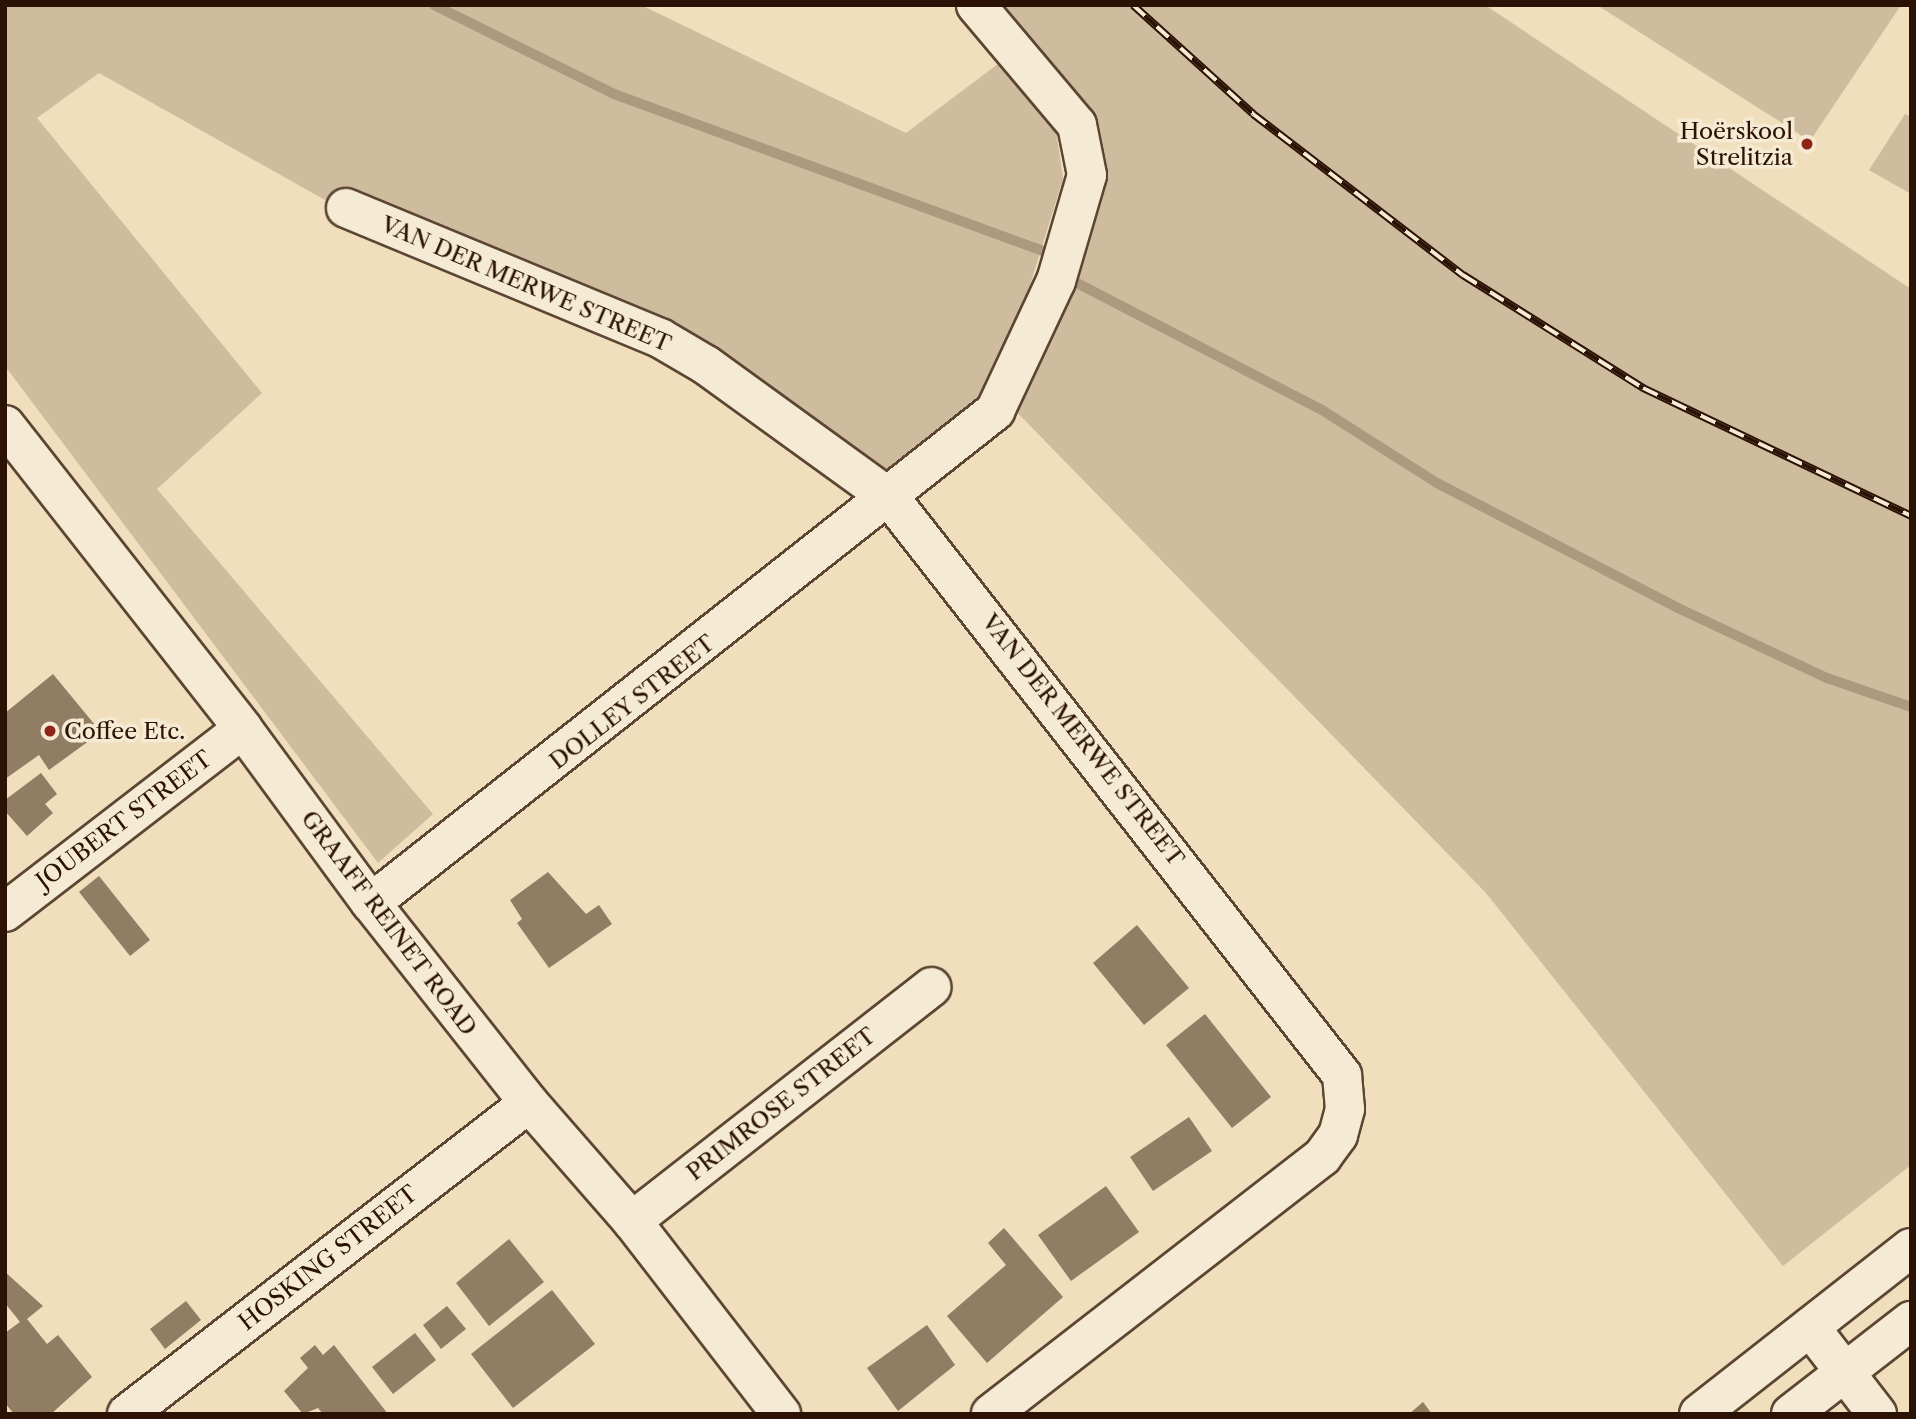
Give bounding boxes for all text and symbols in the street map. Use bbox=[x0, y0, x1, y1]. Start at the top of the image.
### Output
place label: Hoërskool Strelitzia bbox=[1680, 117, 1793, 171]
marker: Hoërskool Strelitzia bbox=[1799, 136, 1815, 152]
street label: VAN DER MERWE STREET bbox=[377, 210, 675, 358]
street label: VAN DER MERWE STREET bbox=[976, 608, 1190, 872]
street label: DOLLEY STREET bbox=[544, 629, 720, 775]
place label: Coffee Etc. bbox=[64, 717, 185, 745]
marker: Coffee Etc. bbox=[42, 723, 58, 739]
street label: JOUBERT STREET bbox=[31, 745, 217, 895]
street label: GRAAFF REINET ROAD bbox=[295, 805, 483, 1041]
street label: PRIMROSE STREET bbox=[681, 1022, 881, 1186]
street label: HOSKING STREET bbox=[233, 1180, 423, 1336]

